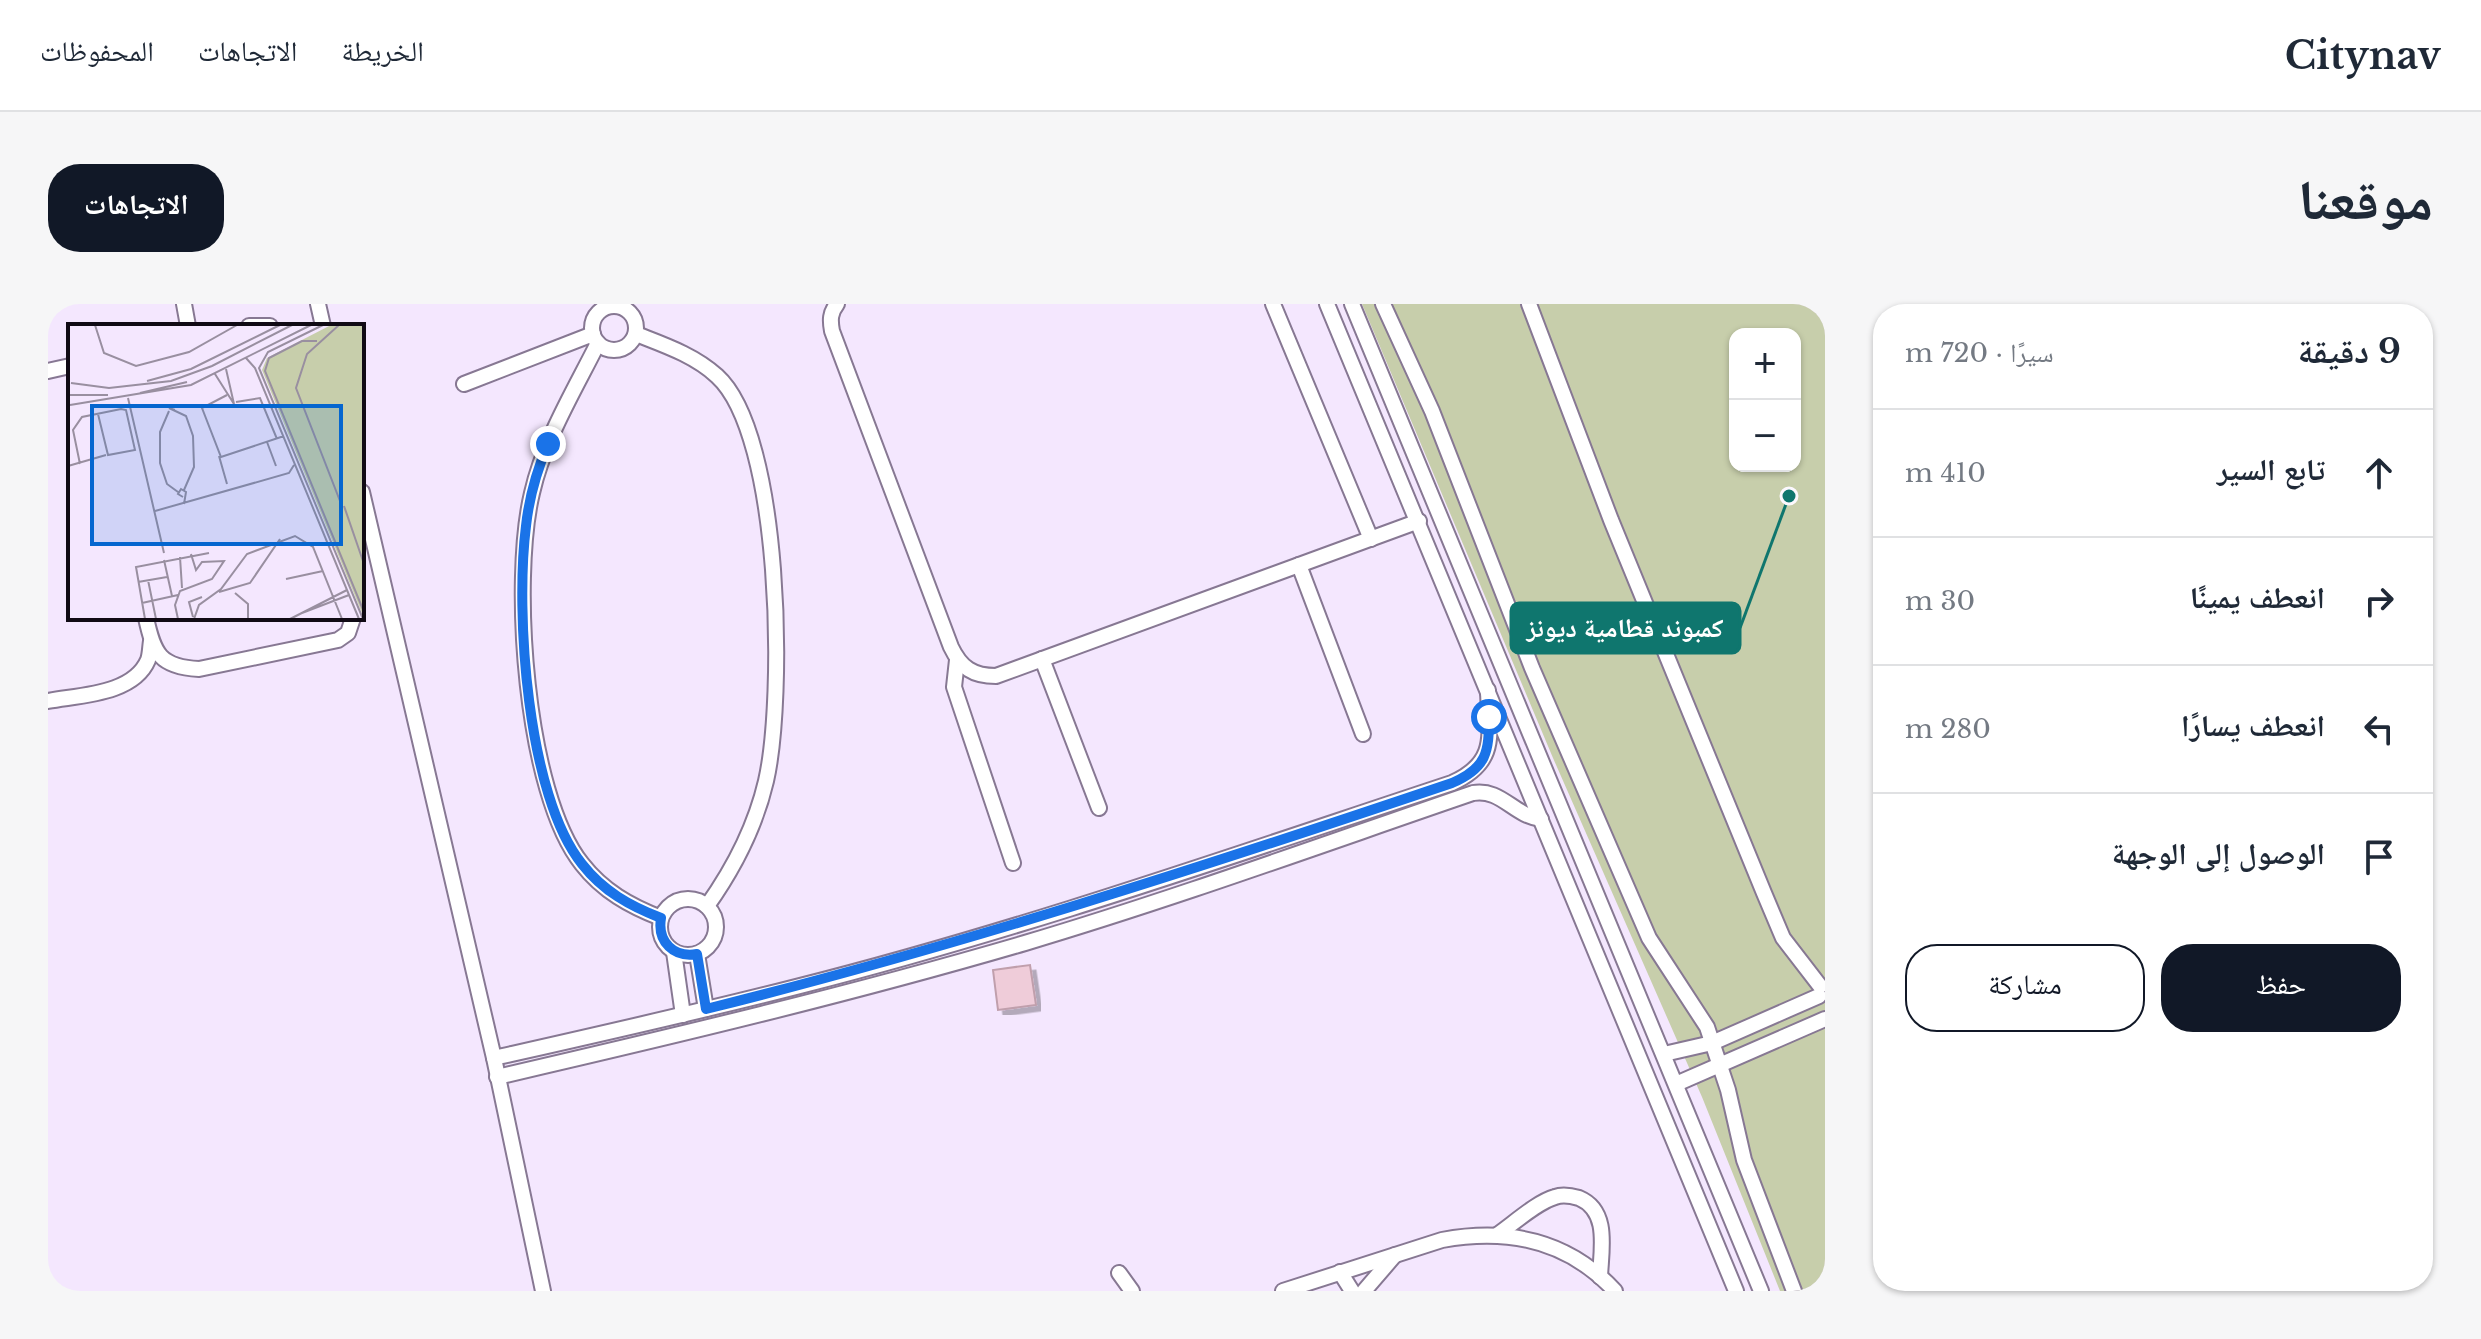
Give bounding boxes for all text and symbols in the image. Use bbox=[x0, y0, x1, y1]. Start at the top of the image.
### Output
text: Citynav bbox=[2285, 32, 2441, 79]
text: المحفوظات bbox=[40, 34, 154, 69]
text: الاتجاهات bbox=[198, 34, 297, 69]
text: الخريطة bbox=[341, 34, 424, 69]
button: الاتجاهات bbox=[48, 164, 224, 252]
text: موقعنا bbox=[2298, 166, 2433, 235]
inset map bbox=[68, 324, 364, 620]
map controls bbox=[1729, 328, 1801, 472]
button: + bbox=[1729, 328, 1801, 400]
text: 9 دقيقة bbox=[2298, 330, 2401, 372]
text: سيرًا · 720 m bbox=[1905, 337, 2054, 369]
button: − bbox=[1729, 400, 1801, 472]
route end bbox=[530, 426, 566, 462]
text: تابع السير bbox=[2217, 451, 2325, 488]
icon: ahead bbox=[2357, 451, 2401, 495]
text: 410 m bbox=[1905, 457, 1986, 489]
text: انعطف يمينًا bbox=[2190, 579, 2325, 616]
icon: right bbox=[2357, 579, 2401, 623]
text: 30 m bbox=[1905, 585, 1975, 617]
callout: كمبوند قطامية ديونز bbox=[1511, 603, 1740, 653]
text: كمبوند قطامية ديونز bbox=[1525, 612, 1724, 644]
route start bbox=[1471, 699, 1507, 735]
text: انعطف يسارًا bbox=[2181, 707, 2325, 744]
icon: left bbox=[2357, 707, 2401, 751]
text: 280 m bbox=[1905, 713, 1991, 745]
text: الوصول إلى الوجهة bbox=[2112, 835, 2325, 872]
icon: arrive bbox=[2357, 835, 2401, 879]
button: مشاركة bbox=[1905, 944, 2145, 1032]
button: حفظ bbox=[2161, 944, 2401, 1032]

